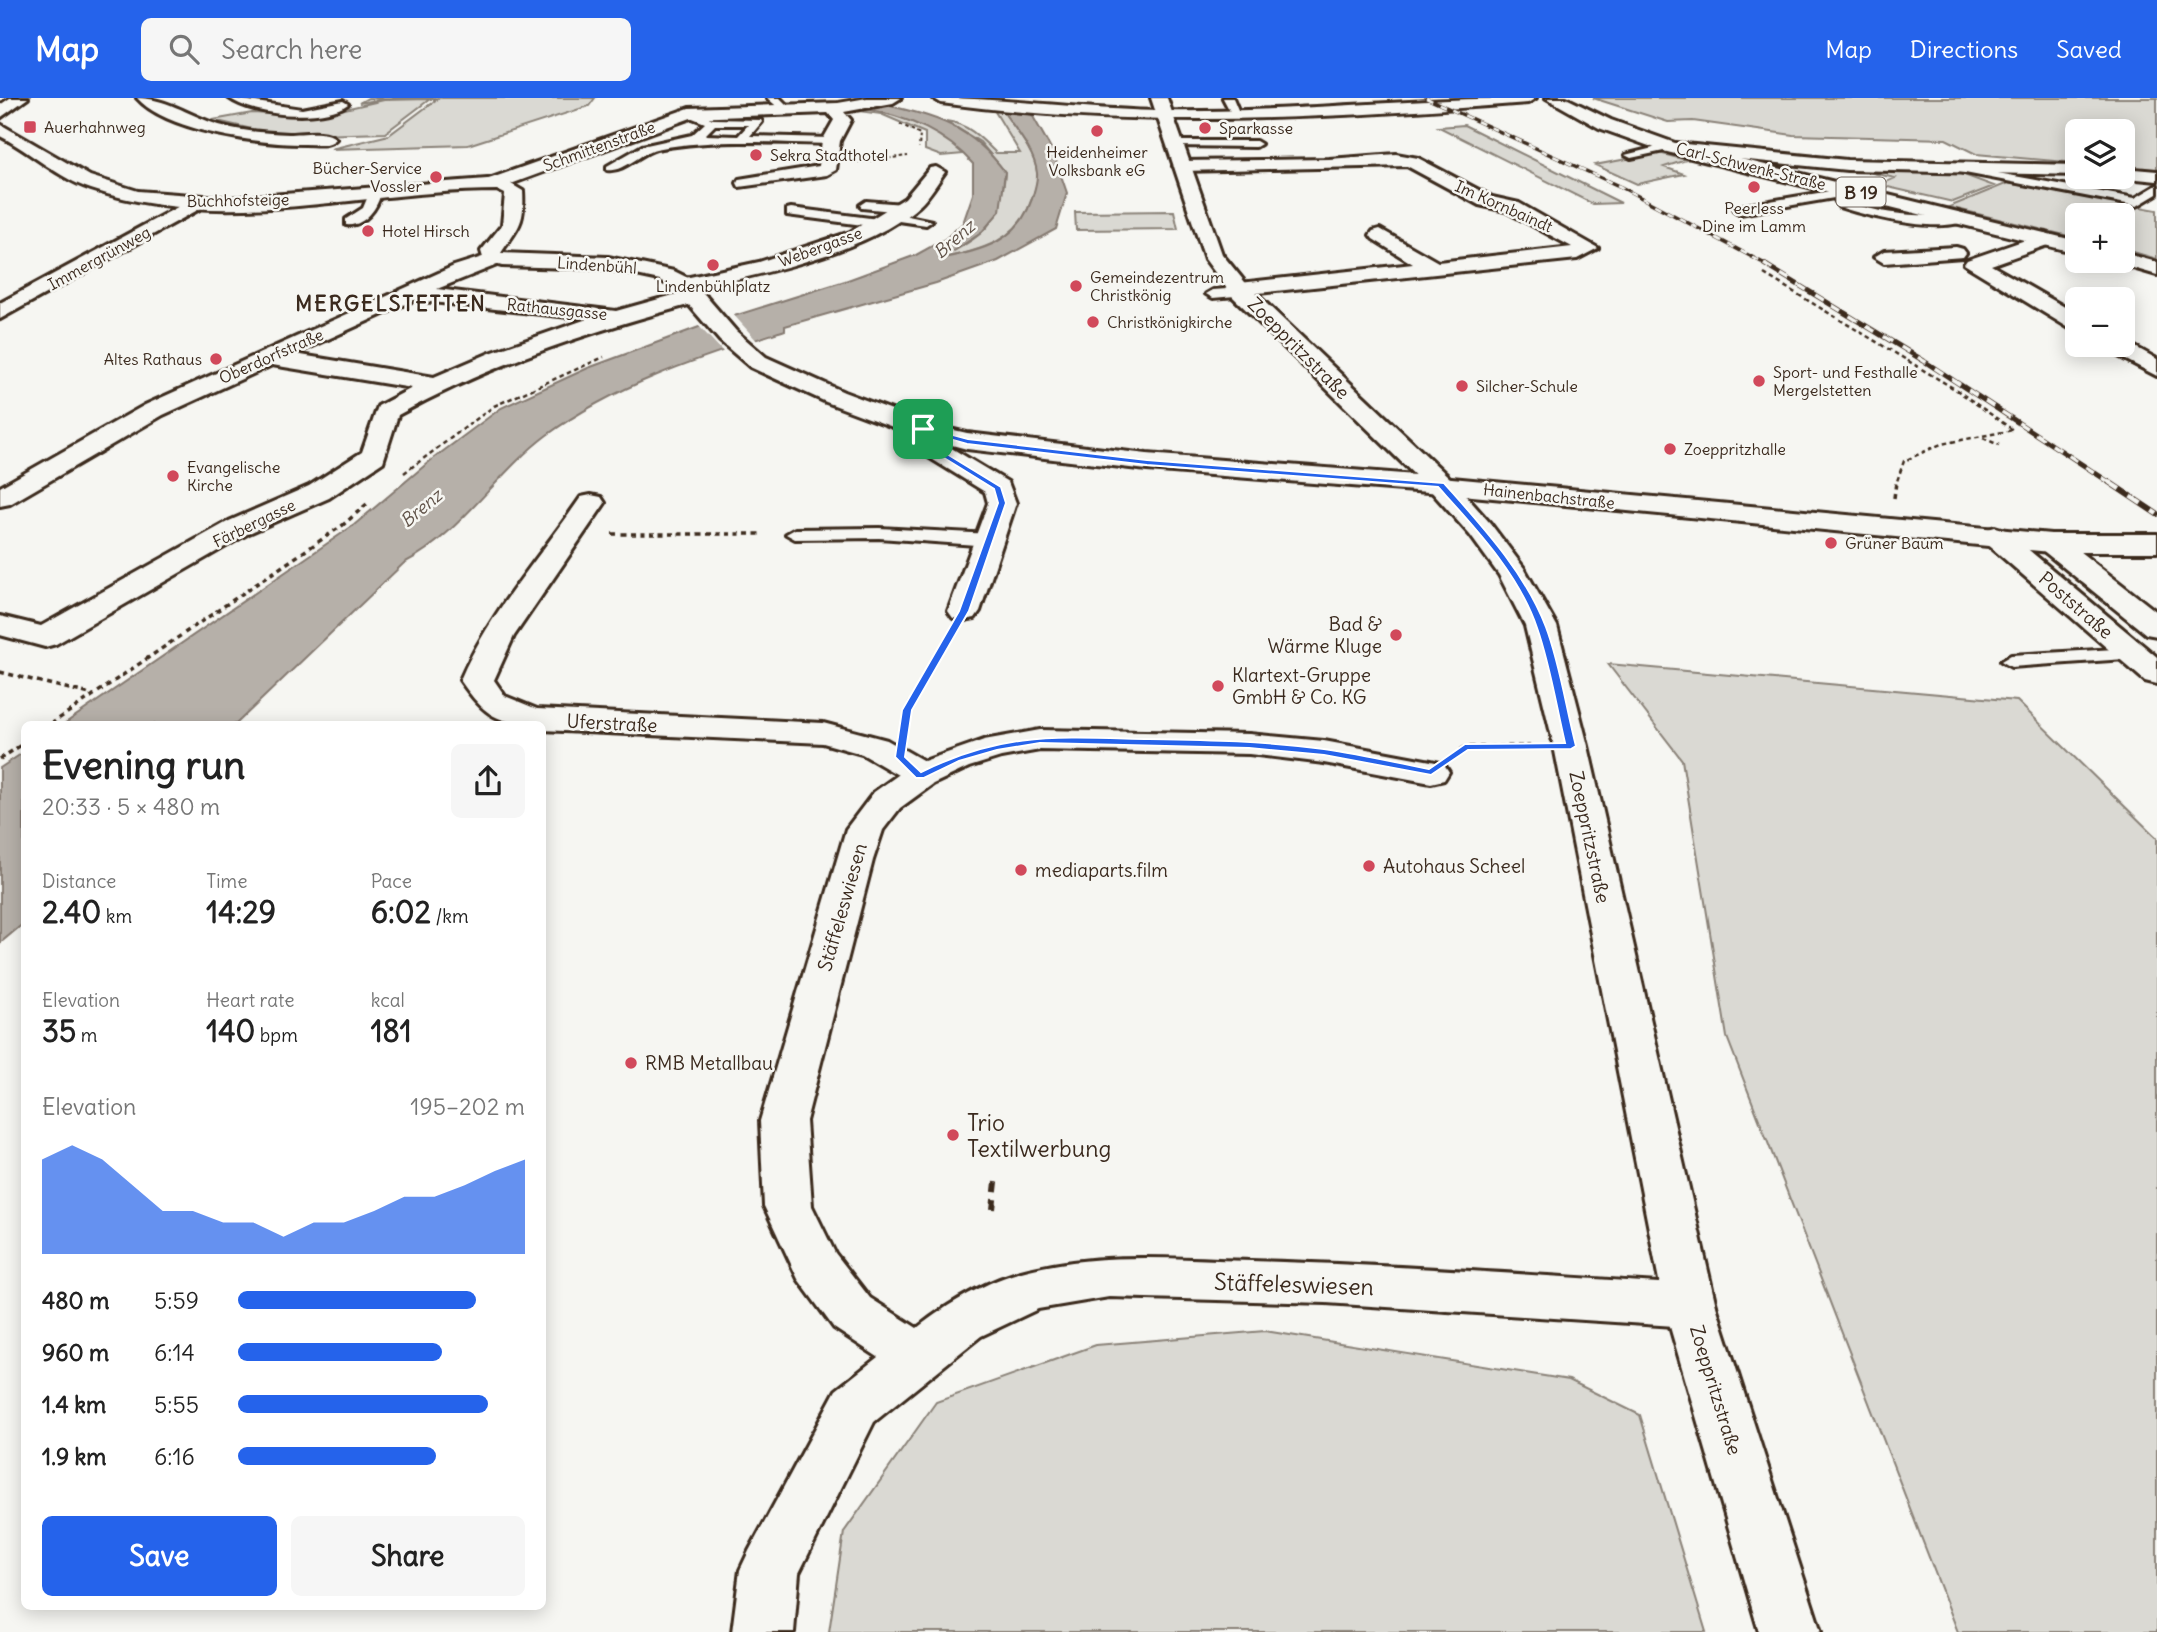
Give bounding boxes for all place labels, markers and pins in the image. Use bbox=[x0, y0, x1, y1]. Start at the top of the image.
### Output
place label: Auerhahnweg bbox=[44, 117, 146, 137]
place label: Sparkasse bbox=[1219, 118, 1293, 138]
marker: Auerhahnweg bbox=[22, 119, 38, 135]
marker: Sparkasse bbox=[1197, 120, 1213, 136]
marker: Heidenheimer Volksbank eG bbox=[1089, 123, 1105, 139]
place label: Heidenheimer Volksbank eG bbox=[1046, 142, 1148, 180]
place label: Sekra Stadthotel bbox=[770, 145, 888, 165]
marker: Sekra Stadthotel bbox=[748, 147, 764, 163]
place label: Bücher-Service Vossler bbox=[312, 158, 422, 196]
marker: Bücher-Service Vossler bbox=[428, 169, 444, 185]
marker: Peerless Dine im Lamm bbox=[1746, 179, 1762, 195]
place label: Peerless Dine im Lamm bbox=[1702, 198, 1806, 236]
place label: Hotel Hirsch bbox=[382, 221, 470, 241]
marker: Hotel Hirsch bbox=[360, 223, 376, 239]
marker: Lindenbühlplatz bbox=[705, 257, 721, 273]
place label: Gemeindezentrum Christkönig bbox=[1090, 267, 1224, 305]
place label: Lindenbühlplatz bbox=[656, 276, 771, 296]
marker: Gemeindezentrum Christkönig bbox=[1068, 278, 1084, 294]
place label: Christkönigkirche bbox=[1107, 312, 1233, 332]
marker: Christkönigkirche bbox=[1085, 314, 1101, 330]
place label: Altes Rathaus bbox=[104, 349, 202, 369]
marker: Altes Rathaus bbox=[208, 351, 224, 367]
place label: Sport- und Festhalle Mergelstetten bbox=[1773, 362, 1918, 400]
marker: Sport- und Festhalle Mergelstetten bbox=[1751, 373, 1767, 389]
place label: Silcher-Schule bbox=[1476, 376, 1578, 396]
marker: Silcher-Schule bbox=[1454, 378, 1470, 394]
pin bbox=[893, 399, 953, 459]
place label: Zoeppritzhalle bbox=[1684, 439, 1786, 459]
marker: Zoeppritzhalle bbox=[1662, 441, 1678, 457]
place label: Evangelische Kirche bbox=[187, 457, 280, 495]
marker: Evangelische Kirche bbox=[165, 468, 181, 484]
place label: Grüner Baum bbox=[1845, 533, 1944, 553]
marker: Grüner Baum bbox=[1823, 535, 1839, 551]
place label: Bad & Wärme Kluge bbox=[1267, 612, 1382, 658]
marker: Bad & Wärme Kluge bbox=[1388, 627, 1404, 643]
place label: Klartext-Gruppe GmbH & Co. KG bbox=[1232, 663, 1371, 709]
marker: Klartext-Gruppe GmbH & Co. KG bbox=[1210, 678, 1226, 694]
place label: Autohaus Scheel bbox=[1383, 854, 1525, 878]
place label: mediaparts.film bbox=[1035, 858, 1168, 882]
marker: Autohaus Scheel bbox=[1361, 858, 1377, 874]
marker: mediaparts.film bbox=[1013, 862, 1029, 878]
place label: RMB Metallbau bbox=[645, 1051, 773, 1075]
marker: RMB Metallbau bbox=[623, 1055, 639, 1071]
place label: Trio Textilwerbung bbox=[967, 1108, 1111, 1163]
marker: Trio Textilwerbung bbox=[945, 1127, 961, 1143]

